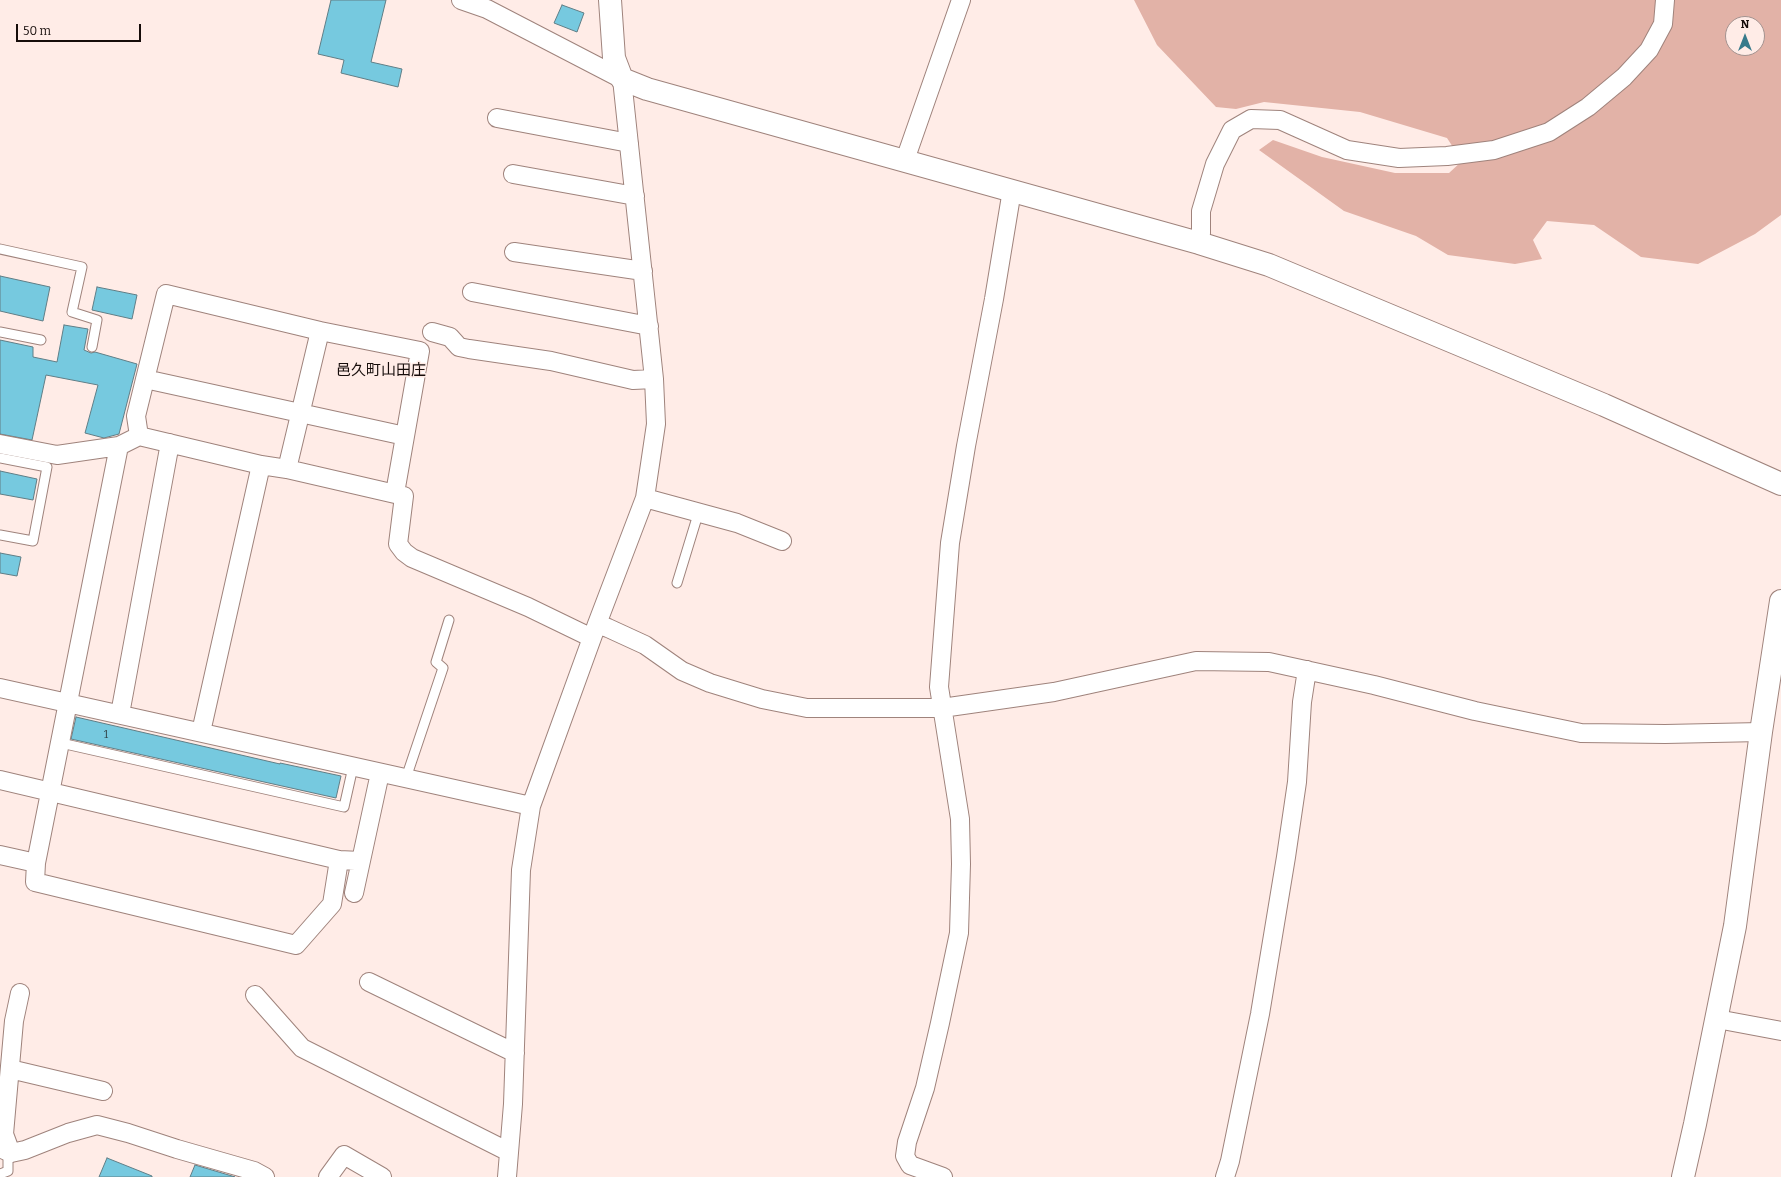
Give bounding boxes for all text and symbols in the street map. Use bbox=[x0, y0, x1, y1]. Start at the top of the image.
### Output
scale bar bbox=[18, 16, 143, 42]
north arrow bbox=[1725, 16, 1765, 56]
text: N bbox=[1741, 18, 1749, 31]
text: 50 m bbox=[23, 24, 51, 38]
district label: 邑久町山田庄 bbox=[336, 362, 426, 380]
house number: 1 bbox=[104, 728, 108, 742]

